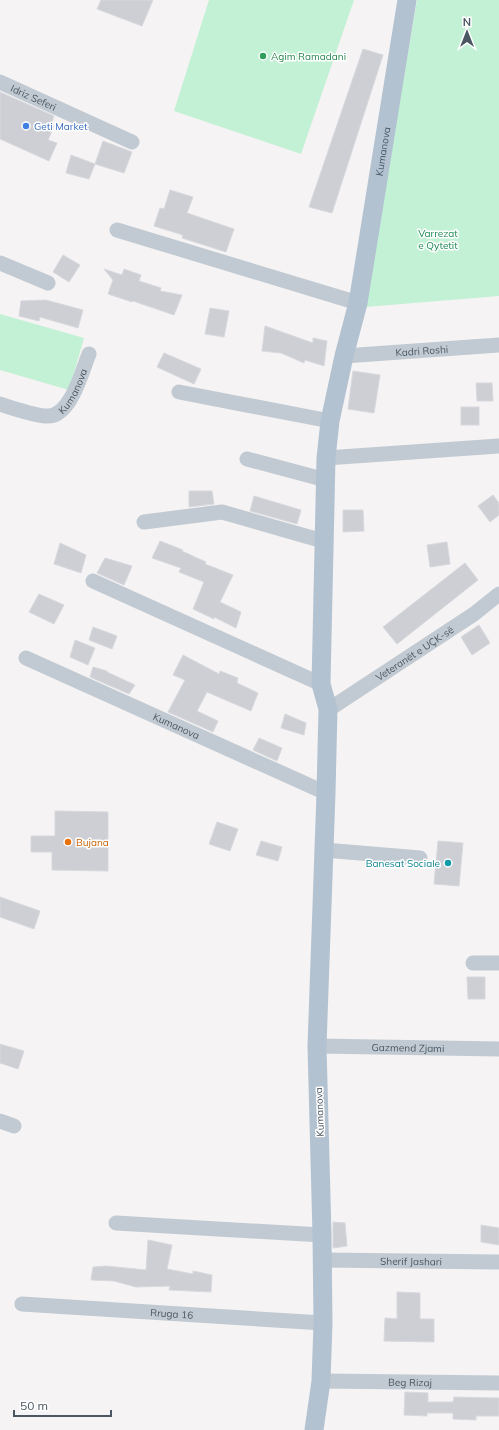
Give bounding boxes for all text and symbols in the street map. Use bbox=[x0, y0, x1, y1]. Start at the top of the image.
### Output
north arrow bbox=[447, 12, 487, 52]
text: N bbox=[463, 15, 471, 29]
place label: Agim Ramadani bbox=[271, 50, 346, 63]
marker: Agim Ramadani bbox=[258, 51, 268, 61]
street label: Idriz Seferi bbox=[9, 82, 58, 114]
place label: Geti Market bbox=[34, 120, 88, 133]
marker: Geti Market bbox=[21, 121, 31, 131]
street label: Kumanova bbox=[373, 126, 393, 177]
park label: Varrezat e Qytetit bbox=[418, 227, 458, 252]
street label: Kadri Roshi bbox=[395, 343, 449, 359]
street label: Kumanova bbox=[56, 367, 90, 417]
street label: Veteranët e UÇK-së bbox=[373, 623, 456, 684]
street label: Kumanova bbox=[151, 710, 202, 742]
place label: Bujana bbox=[76, 836, 109, 849]
marker: Bujana bbox=[63, 837, 73, 847]
place label: Banesat Sociale bbox=[366, 857, 440, 870]
marker: Banesat Sociale bbox=[443, 858, 453, 868]
street label: Gazmend Zjami bbox=[371, 1041, 444, 1055]
street label: Kumanova bbox=[312, 1087, 327, 1137]
street label: Sherif Jashari bbox=[380, 1255, 442, 1268]
street label: Rruga 16 bbox=[150, 1306, 194, 1322]
street label: Beg Rizaj bbox=[388, 1376, 432, 1389]
scale bar bbox=[14, 1392, 111, 1418]
text: 50 m bbox=[20, 1398, 48, 1413]

